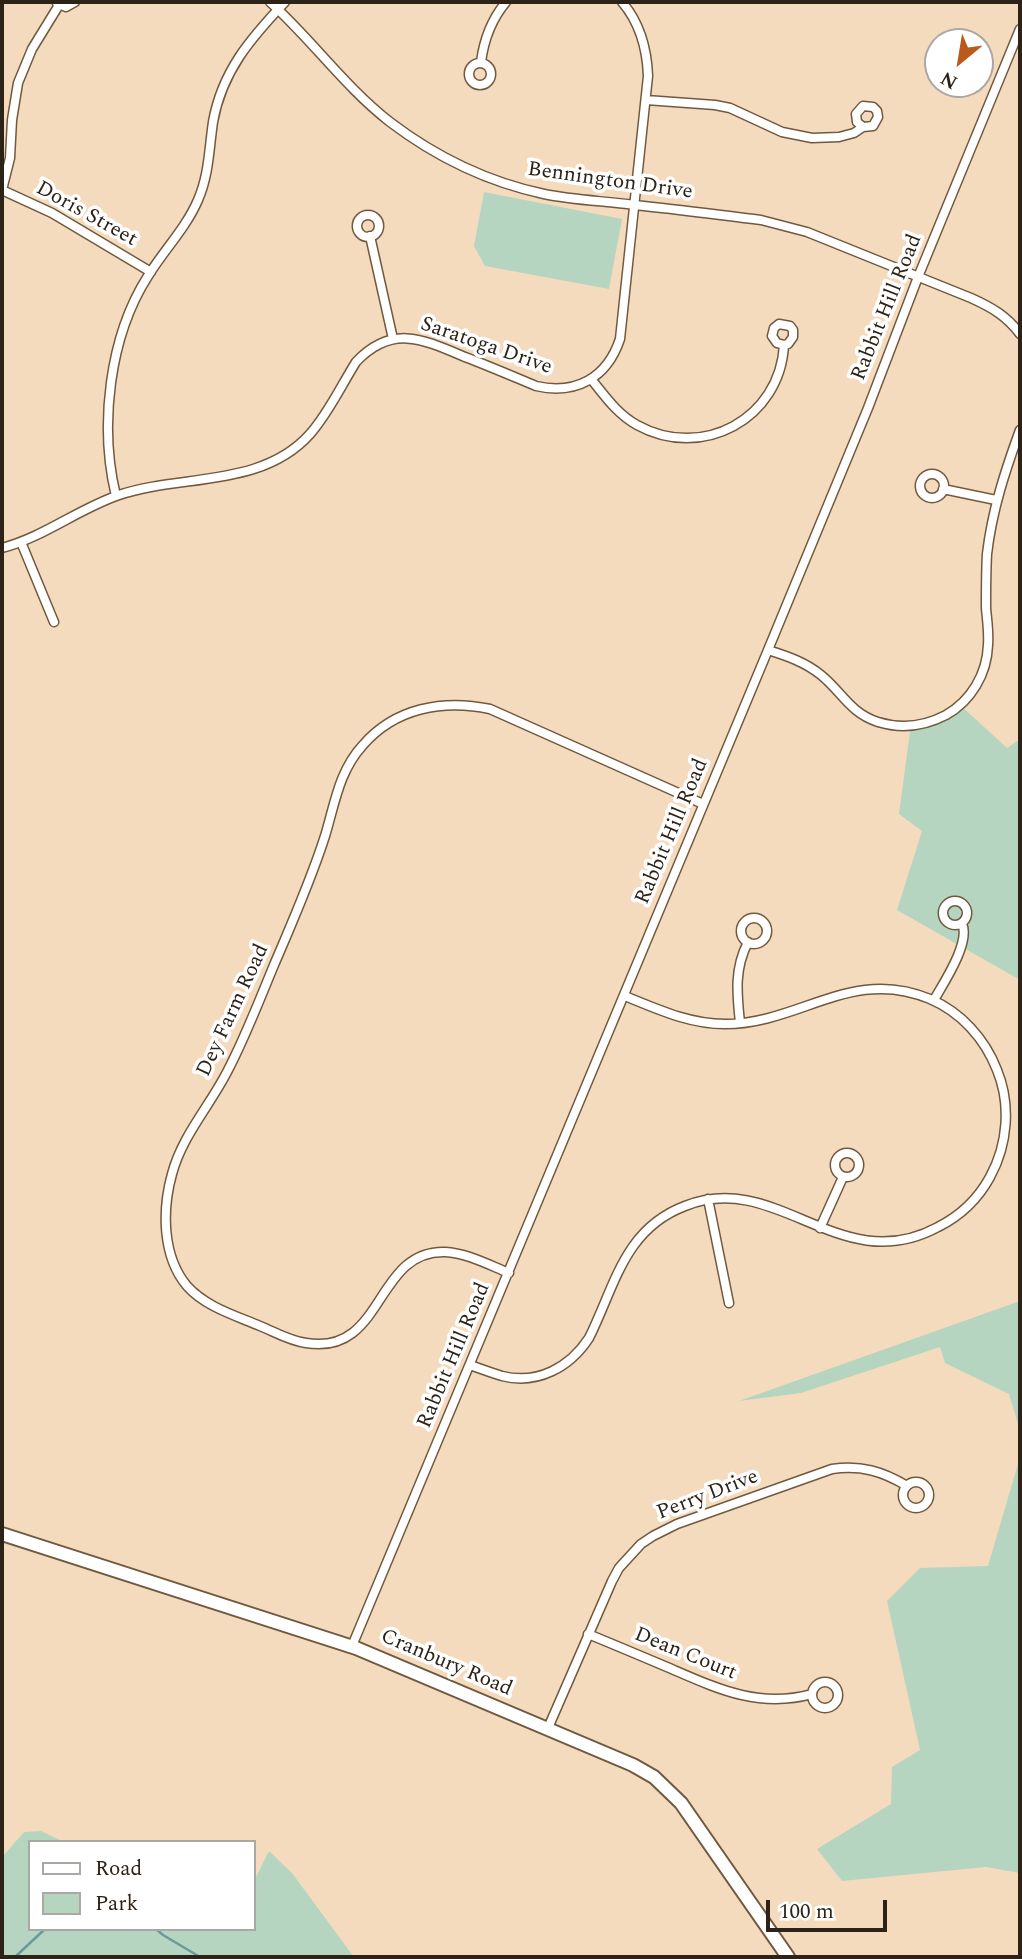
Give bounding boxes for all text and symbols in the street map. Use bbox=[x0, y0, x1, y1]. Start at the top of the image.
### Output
north arrow bbox=[924, 28, 994, 98]
text: N bbox=[935, 63, 963, 96]
street label: Bennington Drive bbox=[526, 158, 694, 206]
street label: Doris Street bbox=[31, 177, 141, 253]
street label: Rabbit Hill Road bbox=[847, 231, 929, 385]
street label: Saratoga Drive bbox=[417, 313, 555, 381]
street label: Rabbit Hill Road bbox=[631, 756, 715, 908]
street label: Dey Farm Road bbox=[192, 941, 276, 1081]
street label: Rabbit Hill Road bbox=[413, 1280, 497, 1432]
street label: Perry Drive bbox=[654, 1465, 762, 1527]
street label: Dean Court bbox=[630, 1623, 740, 1687]
street label: Cranbury Road bbox=[376, 1625, 516, 1703]
legend bbox=[28, 1840, 256, 1931]
text: Road bbox=[95, 1853, 142, 1885]
scale bar bbox=[770, 1885, 891, 1929]
text: Park bbox=[95, 1888, 138, 1920]
text: 100 m bbox=[779, 1896, 834, 1928]

